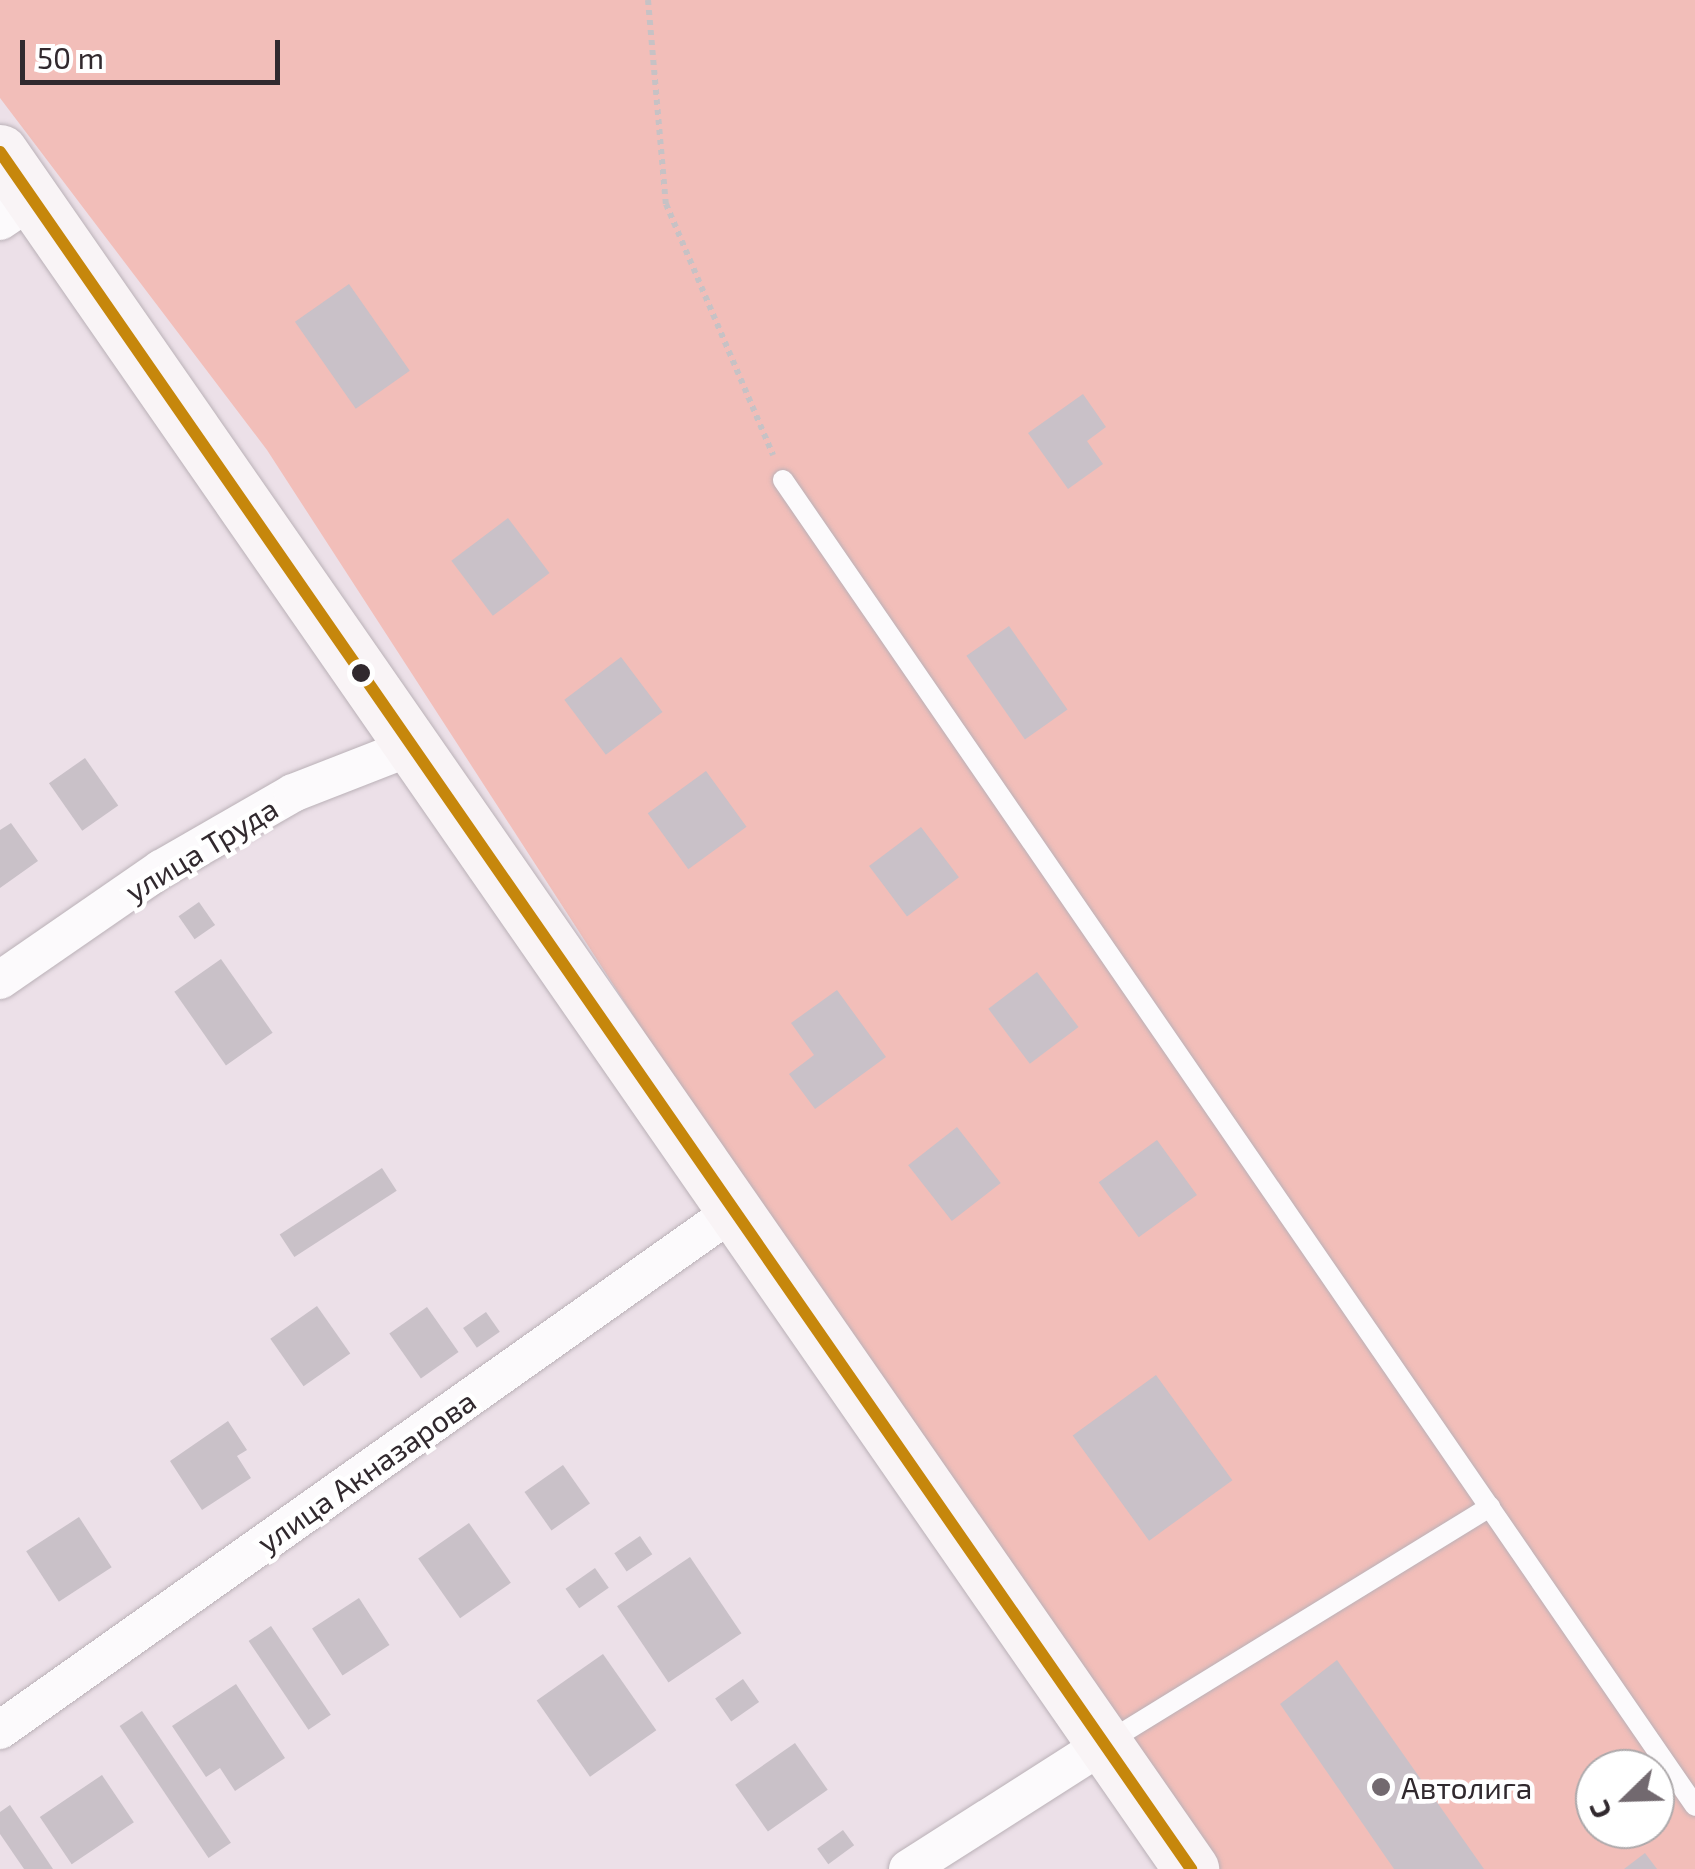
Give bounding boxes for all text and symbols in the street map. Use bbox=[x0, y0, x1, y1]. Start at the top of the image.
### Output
scale bar bbox=[25, 20, 285, 82]
text: 50 m bbox=[37, 39, 104, 75]
unlabelled marker bbox=[351, 663, 371, 683]
street label: улица Труда bbox=[118, 789, 284, 909]
street label: улица Акназарова bbox=[250, 1382, 482, 1560]
north arrow bbox=[1575, 1749, 1675, 1849]
place label: Автолига bbox=[1401, 1769, 1532, 1805]
marker: Автолига bbox=[1370, 1776, 1392, 1798]
text: С bbox=[1580, 1796, 1618, 1824]

